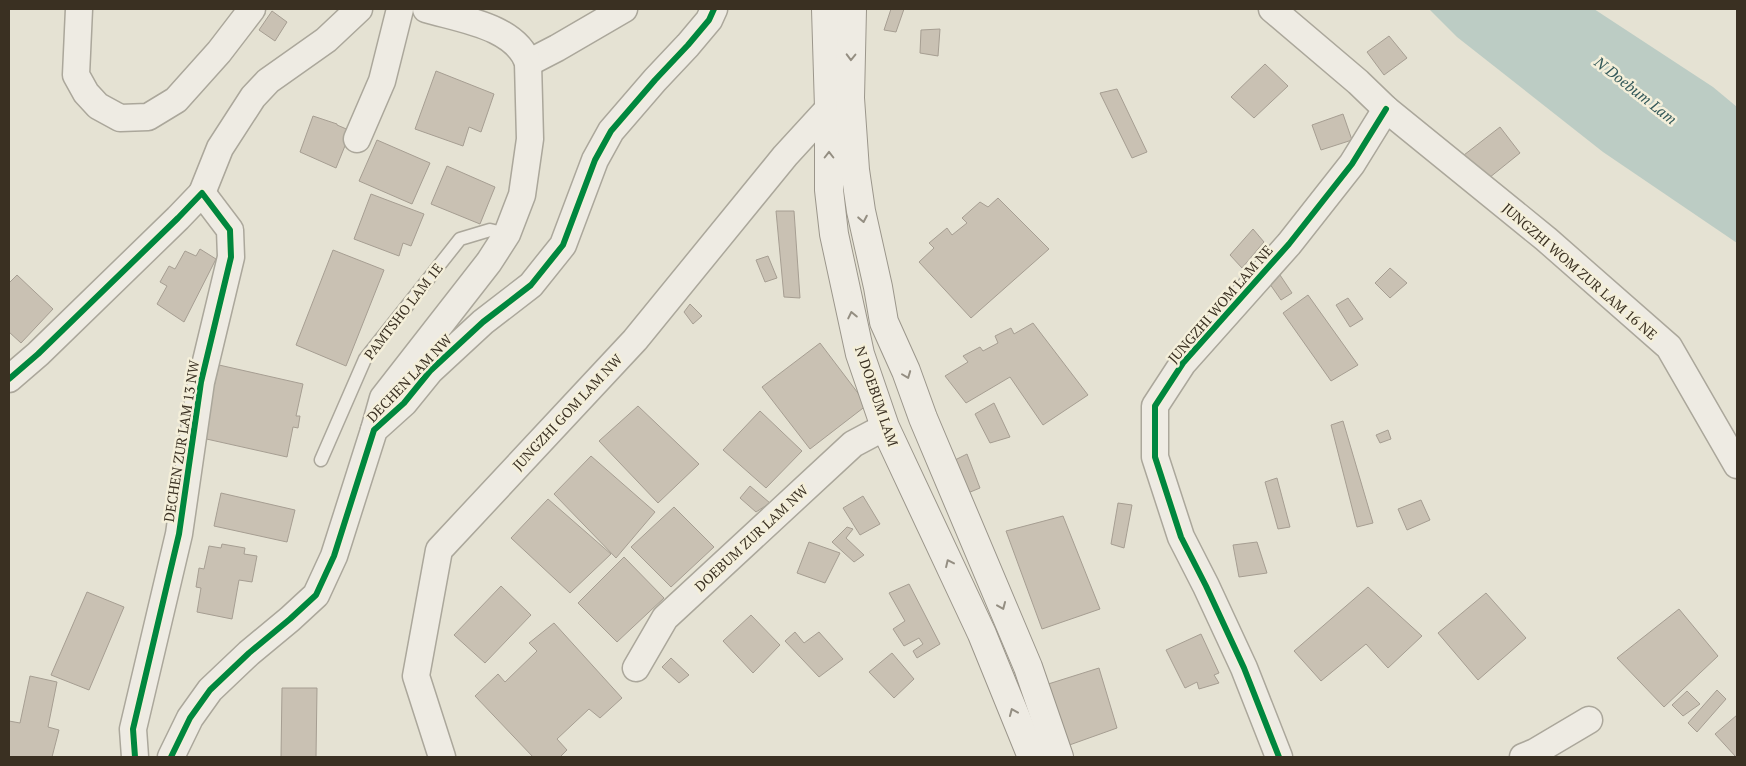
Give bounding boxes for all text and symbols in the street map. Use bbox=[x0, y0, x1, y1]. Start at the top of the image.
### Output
water label: N Doebum Lam bbox=[1590, 51, 1681, 128]
one-way arrow bbox=[846, 54, 856, 62]
one-way arrow bbox=[824, 151, 834, 158]
street label: JUNGZHI WOM ZUR LAM 16 NE bbox=[1499, 198, 1661, 344]
one-way arrow bbox=[857, 215, 867, 224]
street label: JUNGZHI WOM LAM NE bbox=[1163, 241, 1277, 367]
street label: PAMTSHO LAM 1E bbox=[359, 259, 447, 363]
one-way arrow bbox=[847, 311, 858, 319]
street label: DECHEN LAM NW bbox=[362, 329, 456, 426]
street label: N DOEBUM LAM bbox=[851, 343, 903, 449]
street label: JUNGZHI GOM LAM NW bbox=[508, 349, 627, 474]
street label: DECHEN ZUR LAM 13 NW bbox=[159, 358, 203, 523]
one-way arrow bbox=[901, 370, 911, 378]
street label: DOEBUM ZUR LAM NW bbox=[690, 480, 812, 596]
one-way arrow bbox=[945, 559, 955, 568]
one-way arrow bbox=[996, 601, 1007, 610]
one-way arrow bbox=[1009, 708, 1020, 717]

